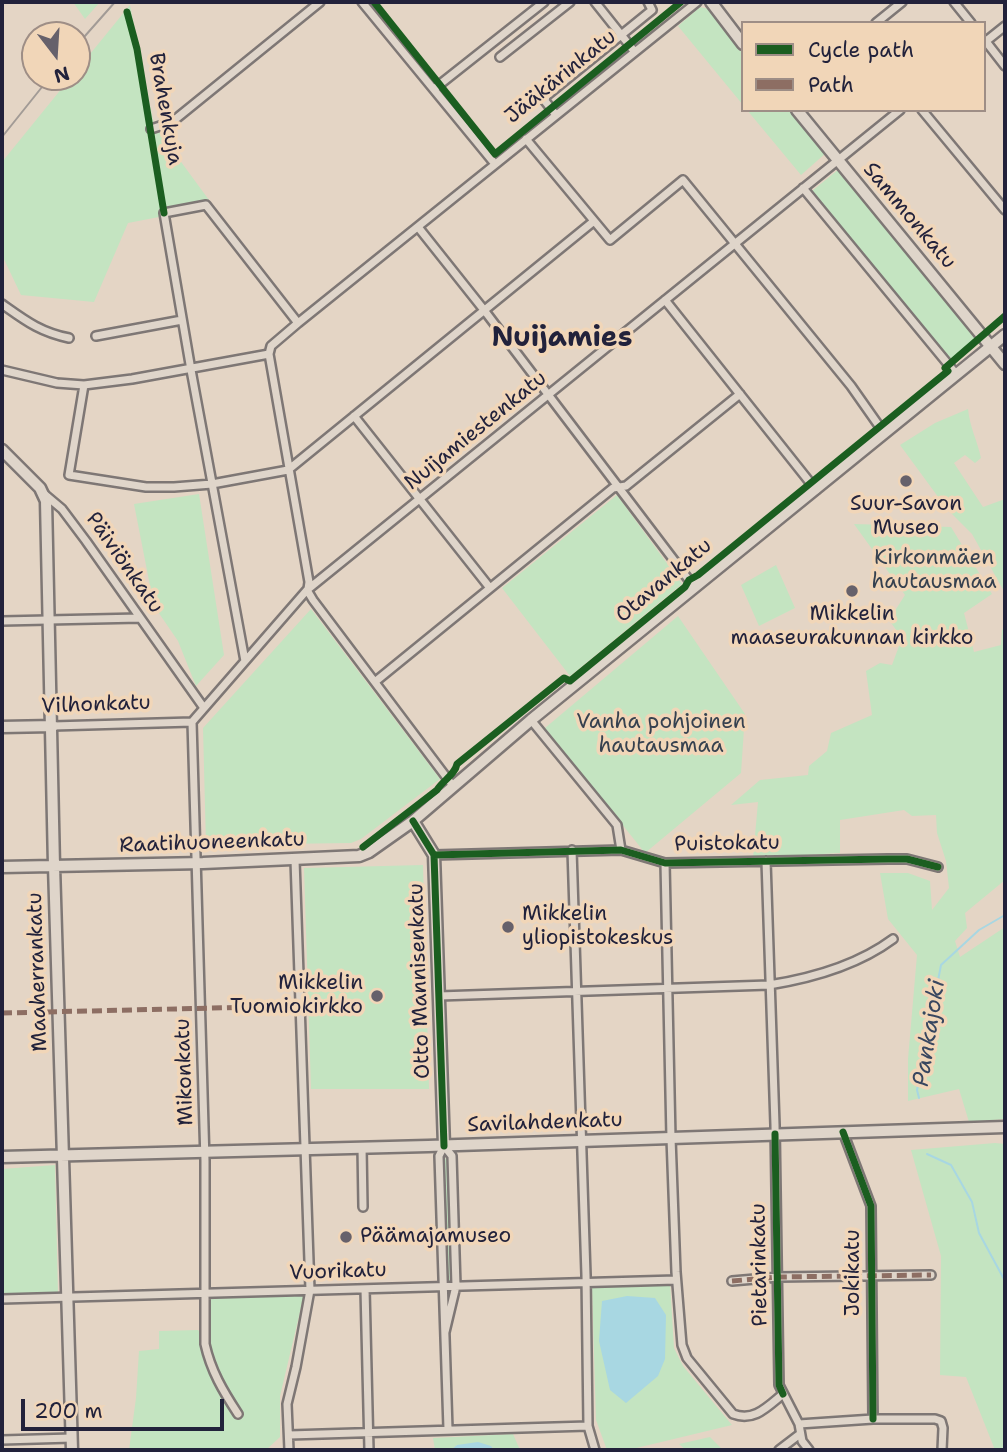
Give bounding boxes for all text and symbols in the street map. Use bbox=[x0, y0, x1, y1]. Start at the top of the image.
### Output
north arrow bbox=[21, 21, 91, 91]
legend bbox=[741, 21, 986, 112]
street label: Jääkärinkatu bbox=[500, 25, 622, 129]
text: Cycle path bbox=[808, 36, 914, 64]
street label: Brahenkuja bbox=[143, 51, 187, 167]
text: N bbox=[51, 60, 73, 89]
text: Path bbox=[808, 71, 854, 99]
street label: Sammonkatu bbox=[857, 158, 961, 274]
district label: Nuijamies bbox=[492, 322, 632, 356]
street label: Nuijamiestenkatu bbox=[400, 366, 552, 496]
marker: Suur-Savon Museo bbox=[898, 473, 914, 489]
place label: Suur-Savon Museo bbox=[850, 492, 962, 542]
street label: Päiviönkatu bbox=[80, 508, 168, 618]
street label: Otavankatu bbox=[611, 533, 717, 629]
park label: Kirkonmäen hautausmaa bbox=[871, 546, 997, 596]
marker: Mikkelin maaseurakunnan kirkko bbox=[844, 583, 860, 599]
place label: Mikkelin maaseurakunnan kirkko bbox=[730, 602, 974, 652]
street label: Vilhonkatu bbox=[41, 690, 151, 720]
park label: Vanha pohjoinen hautausmaa bbox=[576, 710, 746, 760]
street label: Raatihuoneenkatu bbox=[119, 827, 305, 859]
street label: Puistokatu bbox=[674, 830, 780, 858]
street label: Otto Mannisenkatu bbox=[404, 883, 436, 1079]
street label: Maaherrankatu bbox=[23, 892, 53, 1052]
place label: Mikkelin yliopistokeskus bbox=[522, 902, 673, 952]
marker: Mikkelin yliopistokeskus bbox=[500, 919, 516, 935]
place label: Mikkelin Tuomiokirkko bbox=[230, 971, 363, 1021]
water label: Pankajoki bbox=[908, 978, 952, 1088]
marker: Mikkelin Tuomiokirkko bbox=[369, 988, 385, 1004]
street label: Mikonkatu bbox=[171, 1018, 199, 1126]
street label: Savilahdenkatu bbox=[467, 1108, 623, 1138]
street label: Pietarinkatu bbox=[746, 1203, 774, 1327]
place label: Päämajamuseo bbox=[360, 1224, 511, 1250]
marker: Päämajamuseo bbox=[338, 1229, 354, 1245]
street label: Jokikatu bbox=[841, 1229, 867, 1317]
street label: Vuorikatu bbox=[289, 1258, 387, 1286]
scale bar bbox=[24, 1386, 228, 1430]
text: 200 m bbox=[34, 1397, 103, 1425]

